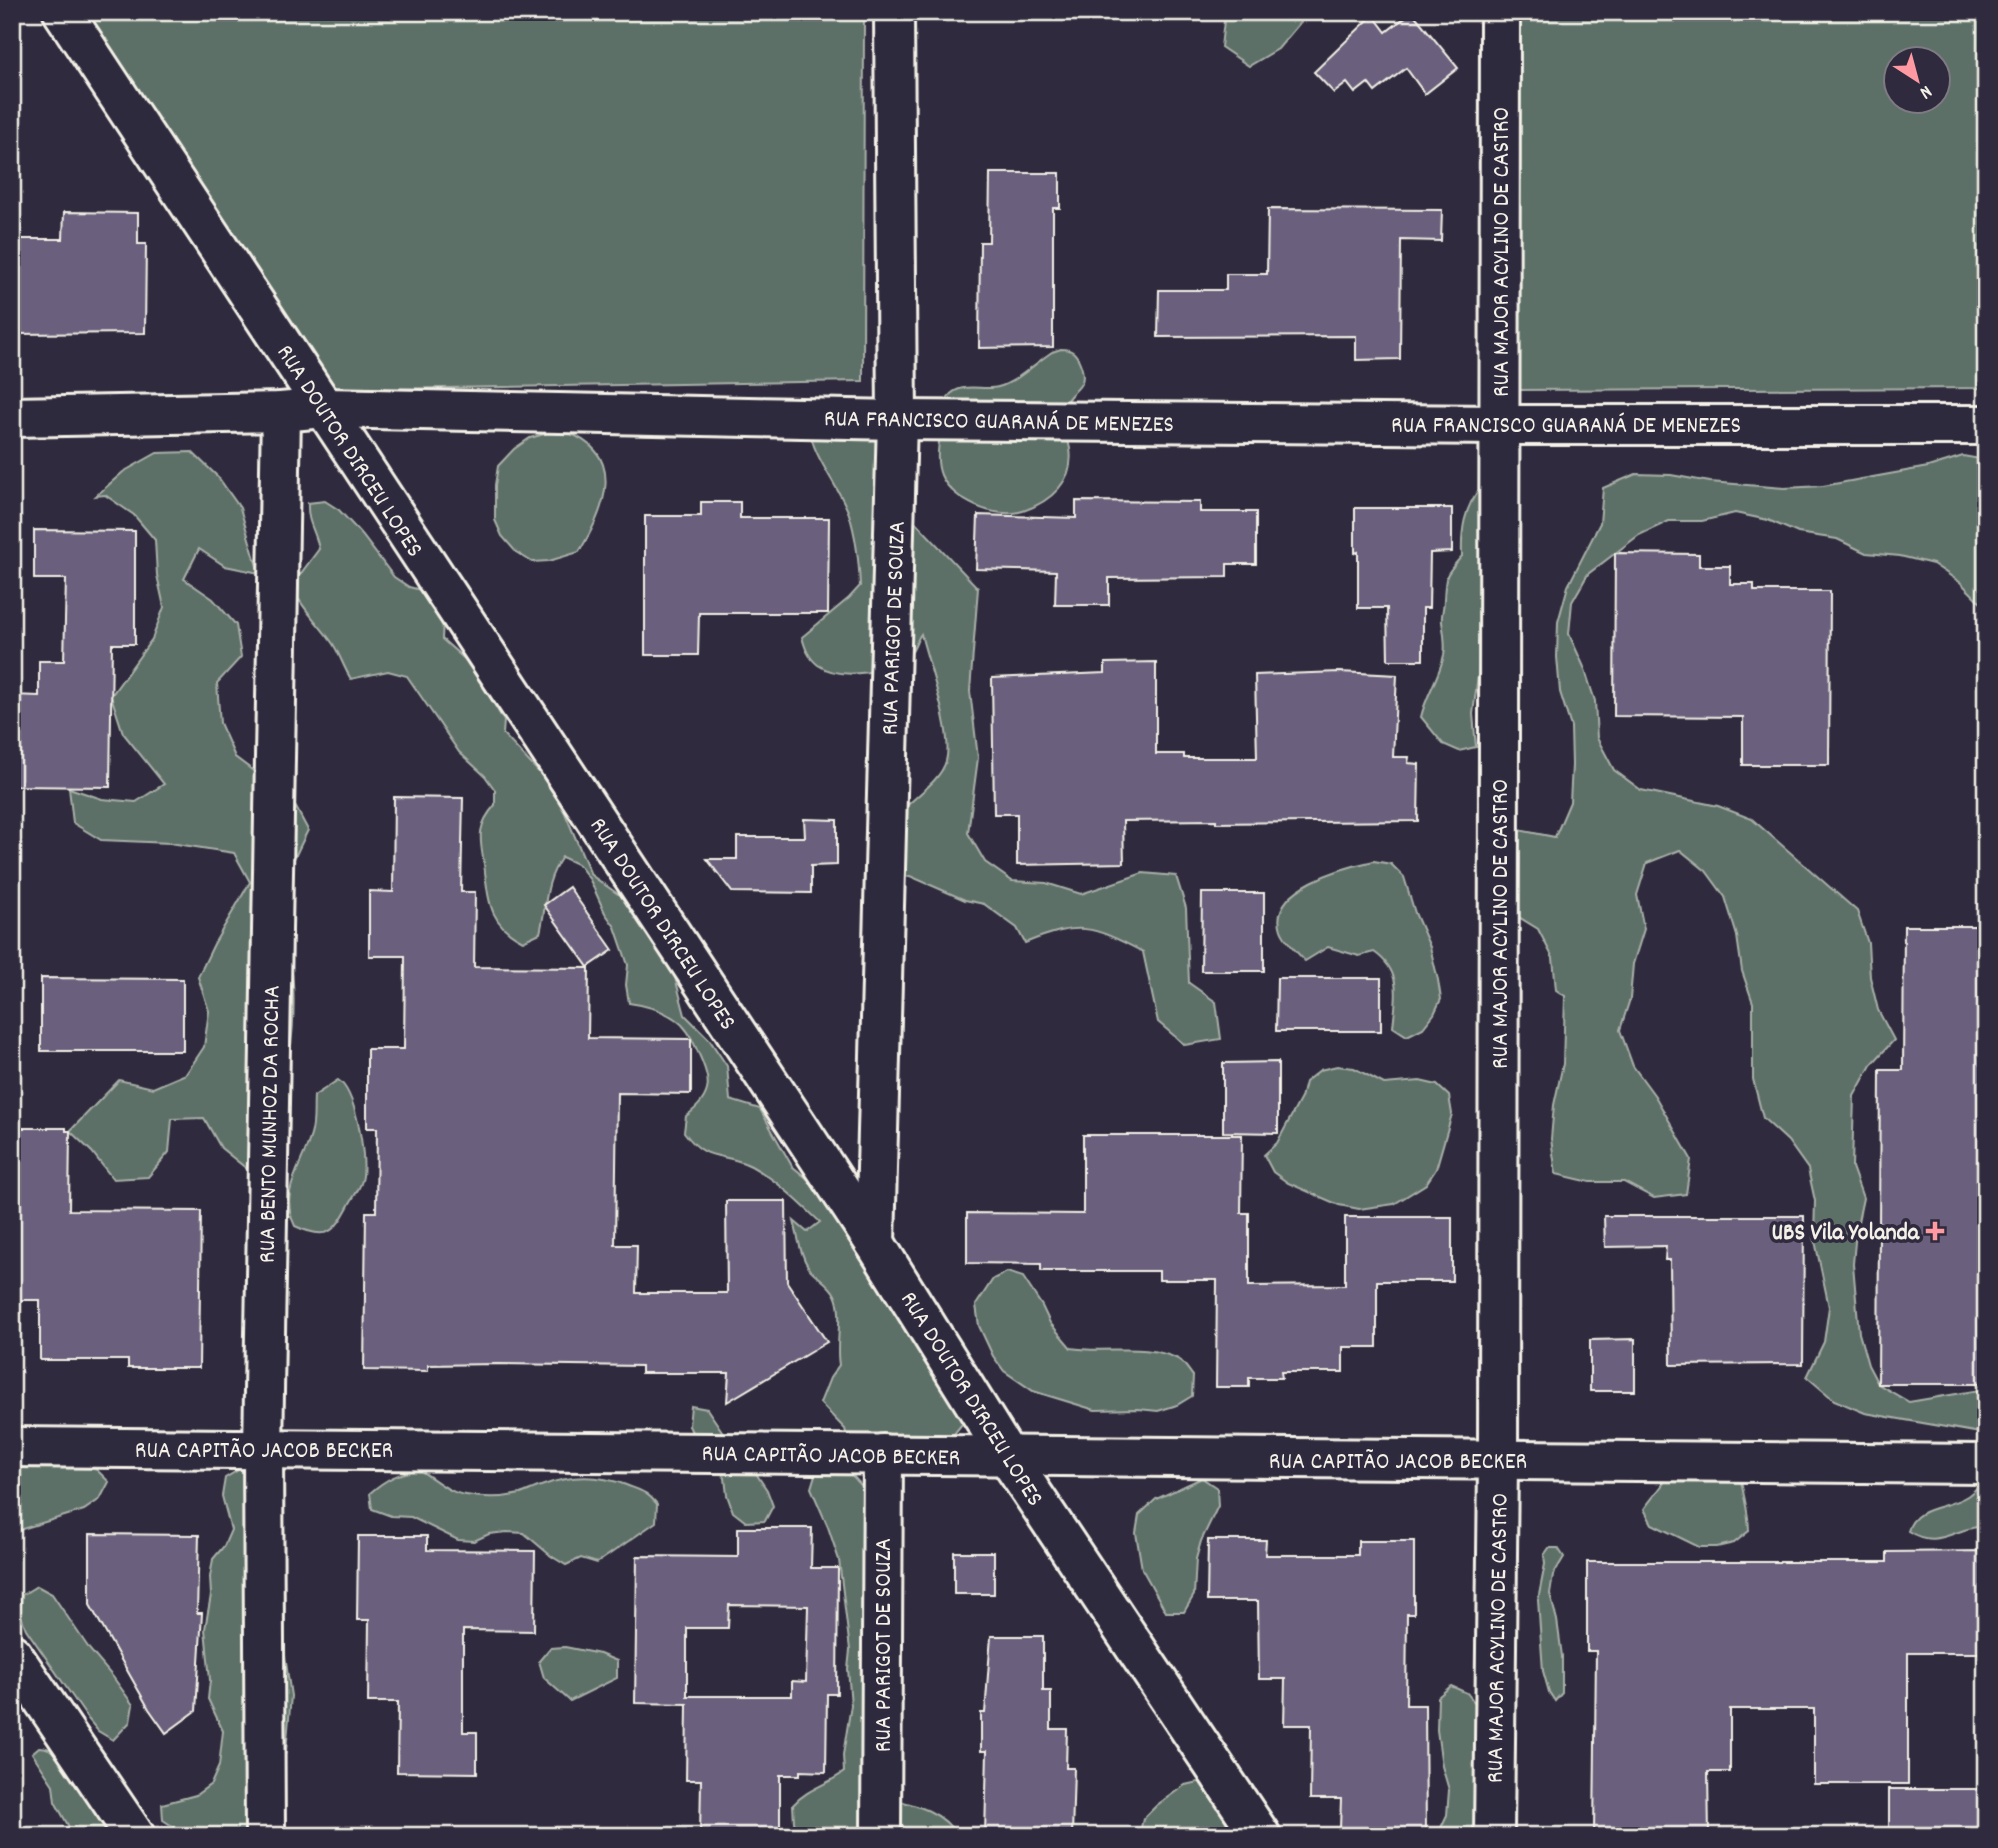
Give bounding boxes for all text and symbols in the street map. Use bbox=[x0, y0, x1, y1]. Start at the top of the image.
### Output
north arrow bbox=[1882, 46, 1952, 116]
text: N bbox=[1913, 77, 1937, 105]
street label: RUA MAJOR ACYLINO DE CASTRO bbox=[1486, 107, 1520, 397]
street label: RUA DOUTOR DIRCEU LOPES bbox=[267, 339, 430, 565]
street label: RUA FRANCISCO GUARANÁ DE MENEZES bbox=[824, 403, 1174, 443]
street label: RUA FRANCISCO GUARANÁ DE MENEZES bbox=[1391, 410, 1741, 444]
street label: RUA PARIGOT DE SOUZA bbox=[874, 520, 916, 736]
street label: RUA MAJOR ACYLINO DE CASTRO bbox=[1485, 779, 1519, 1069]
street label: RUA DOUTOR DIRCEU LOPES bbox=[580, 812, 743, 1038]
street label: RUA BENTO MUNHOZ DA ROCHA bbox=[252, 985, 290, 1263]
place label: UBS Vila Yolanda bbox=[1772, 1217, 1920, 1251]
marker: UBS Vila Yolanda bbox=[1925, 1221, 1945, 1241]
street label: RUA DOUTOR DIRCEU LOPES bbox=[890, 1286, 1050, 1514]
street label: RUA CAPITÃO JACOB BECKER bbox=[135, 1435, 393, 1469]
street label: RUA CAPITÃO JACOB BECKER bbox=[701, 1438, 961, 1476]
street label: RUA CAPITÃO JACOB BECKER bbox=[1269, 1446, 1527, 1480]
street label: RUA MAJOR ACYLINO DE CASTRO bbox=[1479, 1493, 1519, 1783]
street label: RUA PARIGOT DE SOUZA bbox=[868, 1538, 902, 1752]

